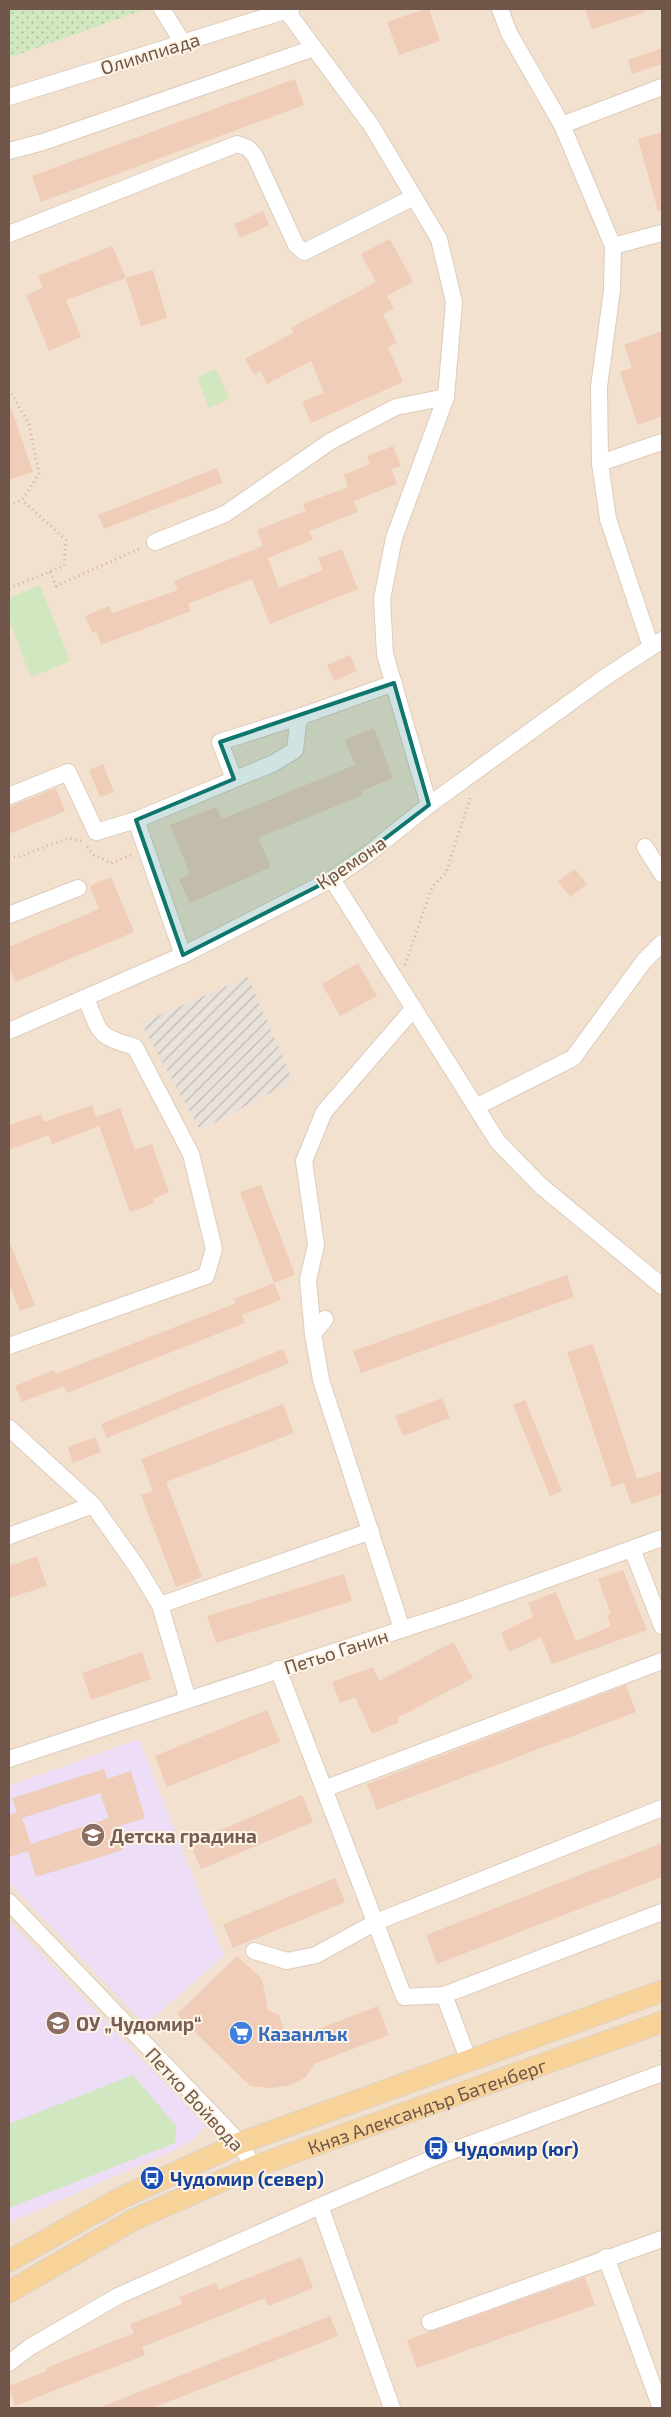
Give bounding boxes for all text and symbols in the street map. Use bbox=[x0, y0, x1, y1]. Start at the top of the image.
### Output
street label: Олимпиада bbox=[97, 27, 203, 79]
street label: Кремона bbox=[312, 830, 390, 894]
street label: Петьо Ганин bbox=[281, 1623, 391, 1679]
school or university icon: Детска градина bbox=[80, 1822, 106, 1848]
place label: Детска градина bbox=[110, 1824, 257, 1847]
school or university icon: ОУ „Чудомир“ bbox=[45, 2010, 71, 2036]
place label: ОУ „Чудомир“ bbox=[76, 2012, 202, 2035]
supermarket icon: Казанлък bbox=[228, 2020, 254, 2046]
place label: Казанлък bbox=[258, 2022, 348, 2045]
street label: Петко Войвода bbox=[141, 2042, 249, 2156]
street label: Княз Александър Батенберг bbox=[304, 2052, 550, 2158]
bus stop icon: Чудомир (юг) bbox=[423, 2135, 449, 2161]
place label: Чудомир (юг) bbox=[454, 2137, 579, 2160]
bus stop icon: Чудомир (север) bbox=[139, 2165, 165, 2191]
place label: Чудомир (север) bbox=[170, 2167, 324, 2190]

